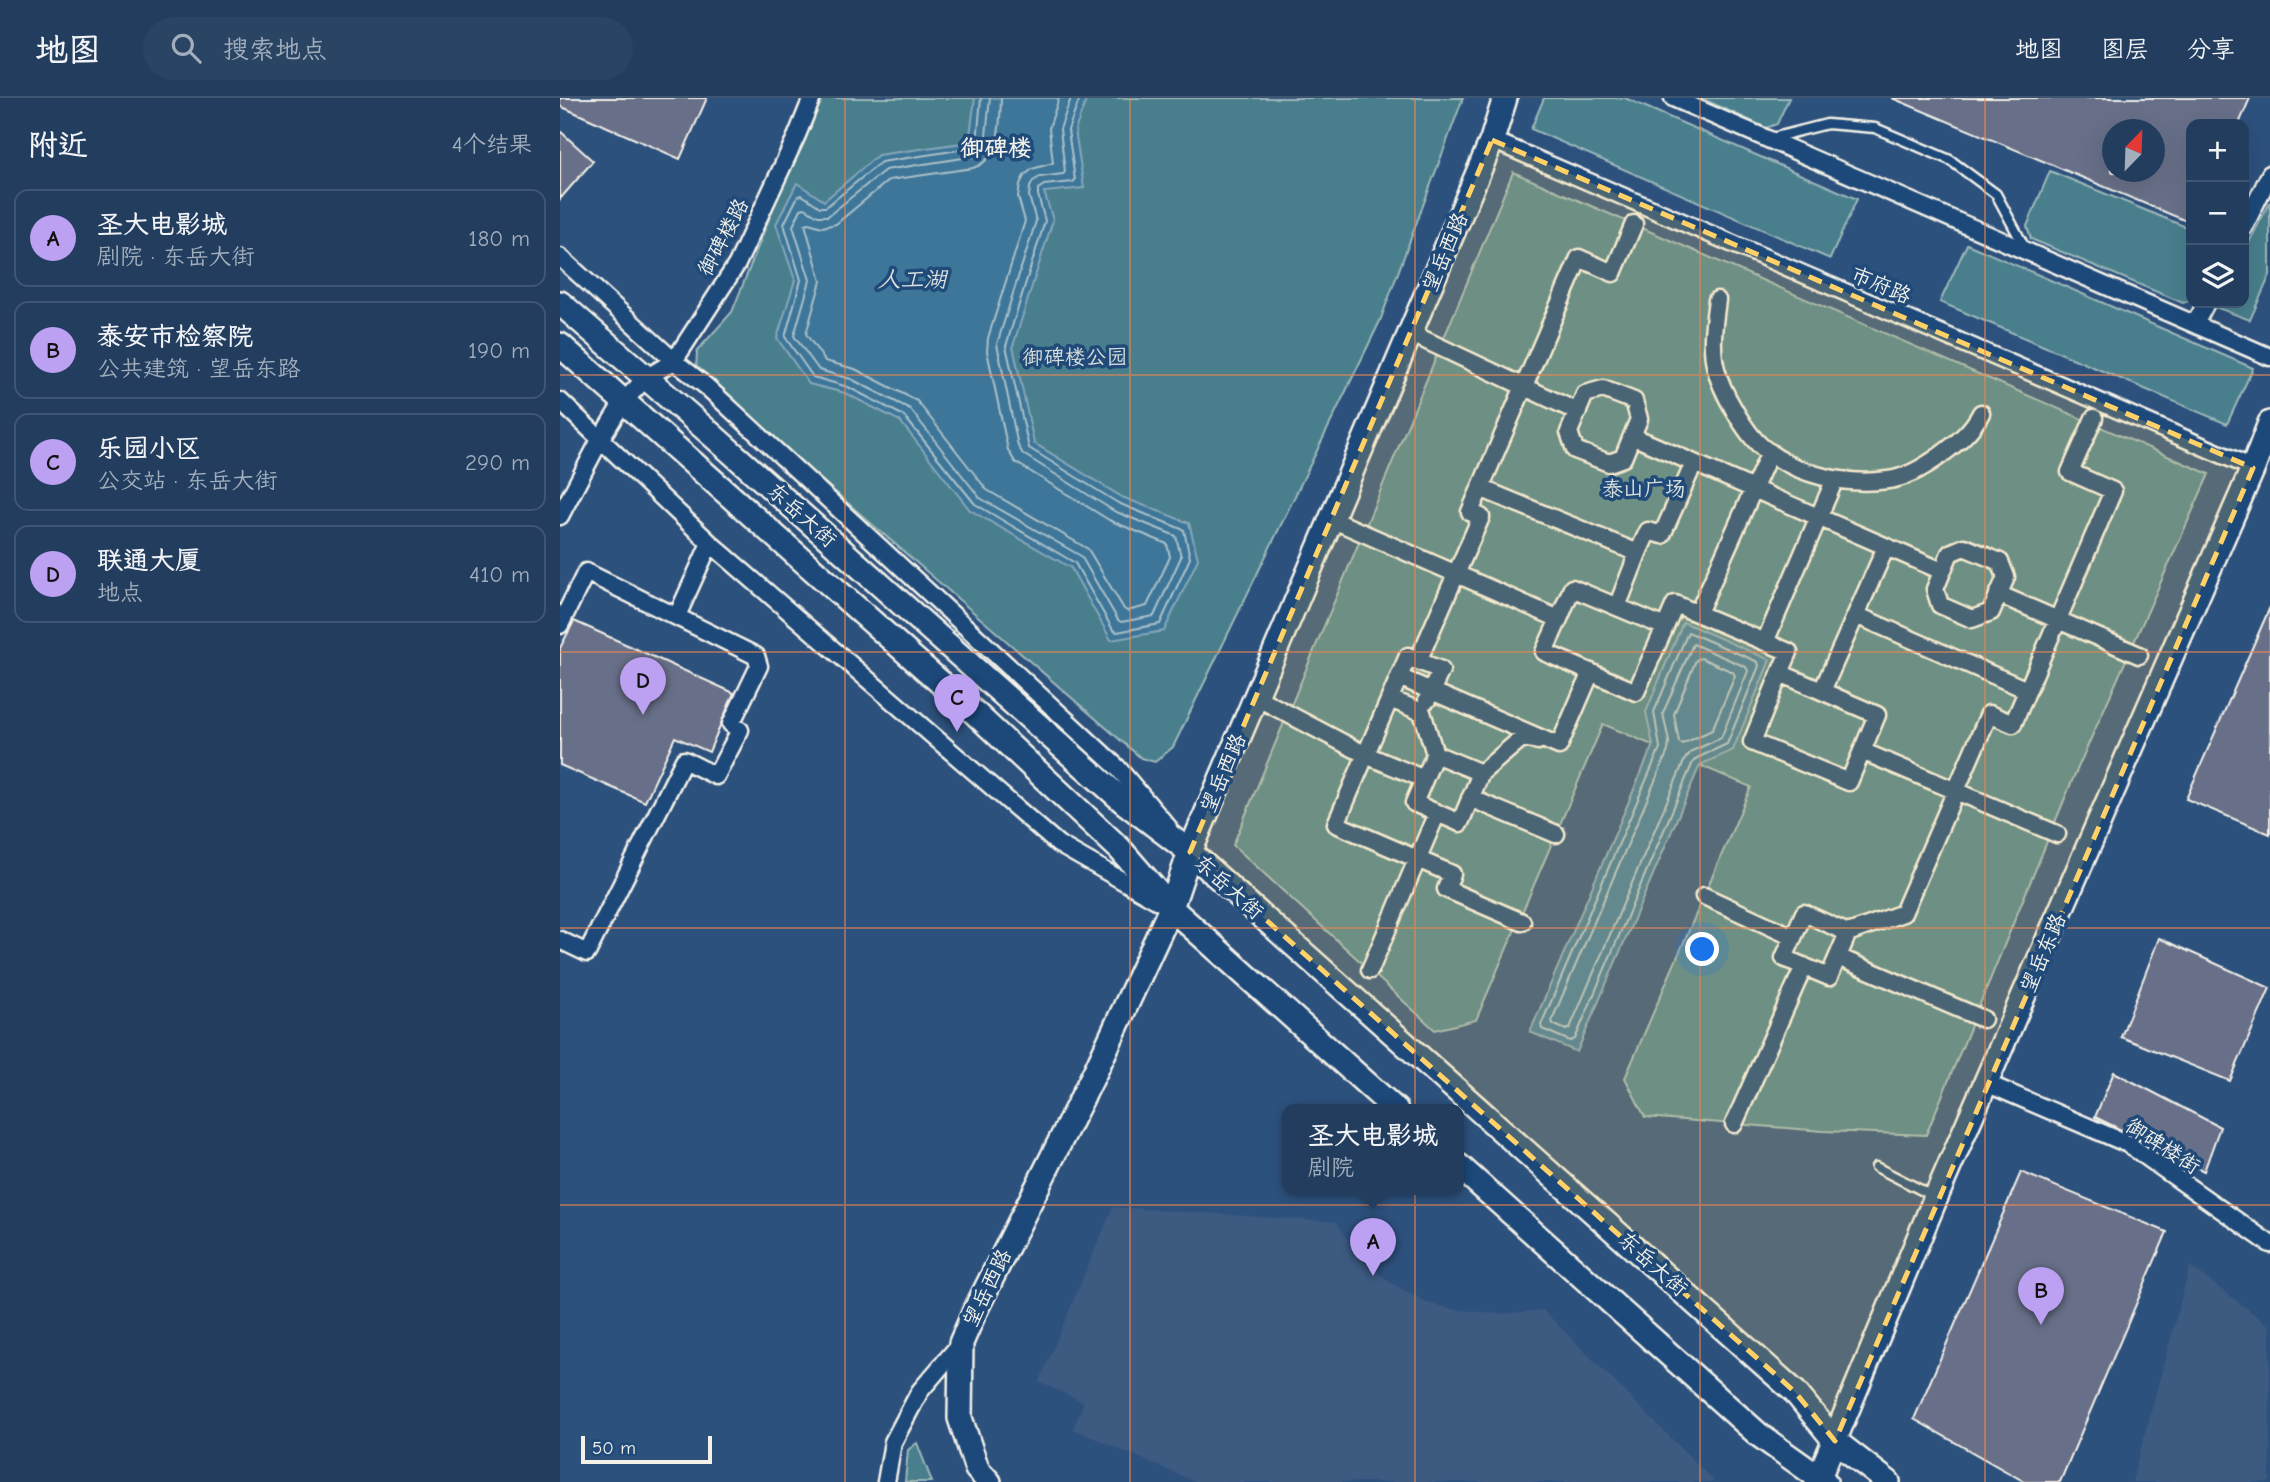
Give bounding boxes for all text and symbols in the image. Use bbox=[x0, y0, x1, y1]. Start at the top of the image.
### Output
search box bbox=[143, 17, 633, 80]
icon: search bbox=[167, 29, 205, 67]
text: 地图 bbox=[35, 31, 101, 69]
text: 搜索地点 bbox=[223, 35, 327, 65]
text: 地图 bbox=[2015, 35, 2063, 63]
text: 图层 bbox=[2101, 35, 2149, 63]
text: 分享 bbox=[2187, 35, 2235, 63]
north arrow bbox=[2102, 119, 2165, 182]
map controls bbox=[2186, 119, 2249, 308]
button: + bbox=[2186, 119, 2249, 182]
text: 附近 bbox=[28, 128, 88, 163]
text: 4个结果 bbox=[452, 131, 532, 158]
district label: 御碑楼 bbox=[960, 134, 1032, 162]
button: − bbox=[2186, 182, 2249, 245]
street label: 御碑楼路 bbox=[693, 194, 753, 280]
street label: 望岳西路 bbox=[1418, 209, 1472, 295]
text: 圣大电影城 bbox=[97, 210, 227, 240]
text: A bbox=[47, 225, 59, 252]
text: 180 m bbox=[468, 225, 530, 252]
text: 剧院 · 东岳大街 bbox=[97, 243, 254, 270]
button: layers bbox=[2186, 245, 2249, 308]
street label: 市府路 bbox=[1847, 262, 1915, 308]
water label: 人工湖 bbox=[878, 266, 949, 293]
text: 泰安市检察院 bbox=[97, 322, 253, 352]
text: B bbox=[46, 337, 60, 364]
text: 190 m bbox=[468, 337, 530, 364]
park label: 御碑楼公园 bbox=[1023, 345, 1128, 369]
text: 公共建筑 · 望岳东路 bbox=[97, 355, 300, 382]
text: 乐园小区 bbox=[97, 434, 201, 464]
text: C bbox=[46, 449, 60, 476]
text: 290 m bbox=[465, 449, 530, 476]
text: 公交站 · 东岳大街 bbox=[97, 467, 277, 494]
park label: 泰山广场 bbox=[1602, 477, 1686, 501]
street label: 东岳大街 bbox=[763, 478, 841, 552]
text: 联通大厦 bbox=[97, 546, 201, 576]
text: D bbox=[46, 561, 60, 588]
text: 410 m bbox=[469, 561, 530, 588]
text: 地点 bbox=[97, 579, 143, 606]
pin: D bbox=[620, 657, 666, 715]
pin: C bbox=[934, 674, 980, 732]
street label: 望岳西路 bbox=[1196, 730, 1250, 816]
street label: 东岳大街 bbox=[1190, 850, 1268, 924]
street label: 望岳东路 bbox=[2016, 910, 2070, 996]
your location bbox=[1685, 932, 1719, 966]
popup bbox=[1282, 1104, 1464, 1195]
street label: 御碑楼街 bbox=[2121, 1113, 2205, 1179]
text: 圣大电影城 bbox=[1308, 1121, 1438, 1151]
text: 剧院 bbox=[1308, 1154, 1354, 1181]
pin: A bbox=[1350, 1218, 1396, 1276]
street label: 东岳大街 bbox=[1614, 1227, 1692, 1301]
street label: 望岳西路 bbox=[958, 1245, 1016, 1331]
pin: B bbox=[2018, 1267, 2064, 1325]
scale bar bbox=[581, 1433, 712, 1465]
text: 50 m bbox=[592, 1437, 636, 1459]

